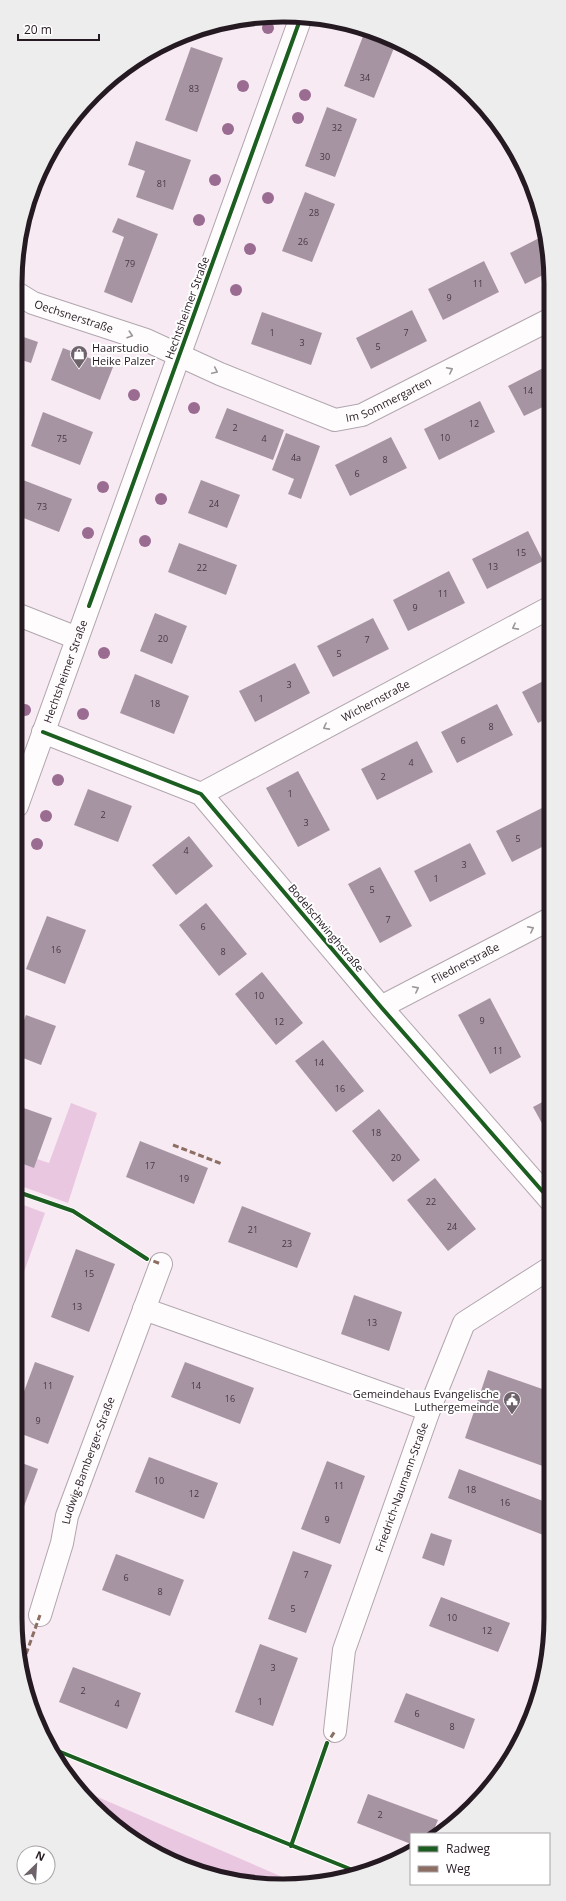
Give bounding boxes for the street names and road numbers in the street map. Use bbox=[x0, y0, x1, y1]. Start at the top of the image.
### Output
street label: Hechtsheimer Straße bbox=[161, 254, 212, 361]
street label: Oechsnerstraße bbox=[32, 296, 115, 336]
street label: Im Sommergarten bbox=[344, 373, 434, 425]
street label: Hechtsheimer Straße bbox=[40, 618, 90, 725]
street label: Wichernstraße bbox=[339, 676, 412, 725]
street label: Bodelschwinghstraße bbox=[285, 881, 368, 975]
street label: Fliednerstraße bbox=[429, 939, 502, 987]
street label: Ludwig-Bamberger-Straße bbox=[58, 1395, 118, 1525]
street label: Friedrich-Naumann-Straße bbox=[371, 1420, 431, 1554]

